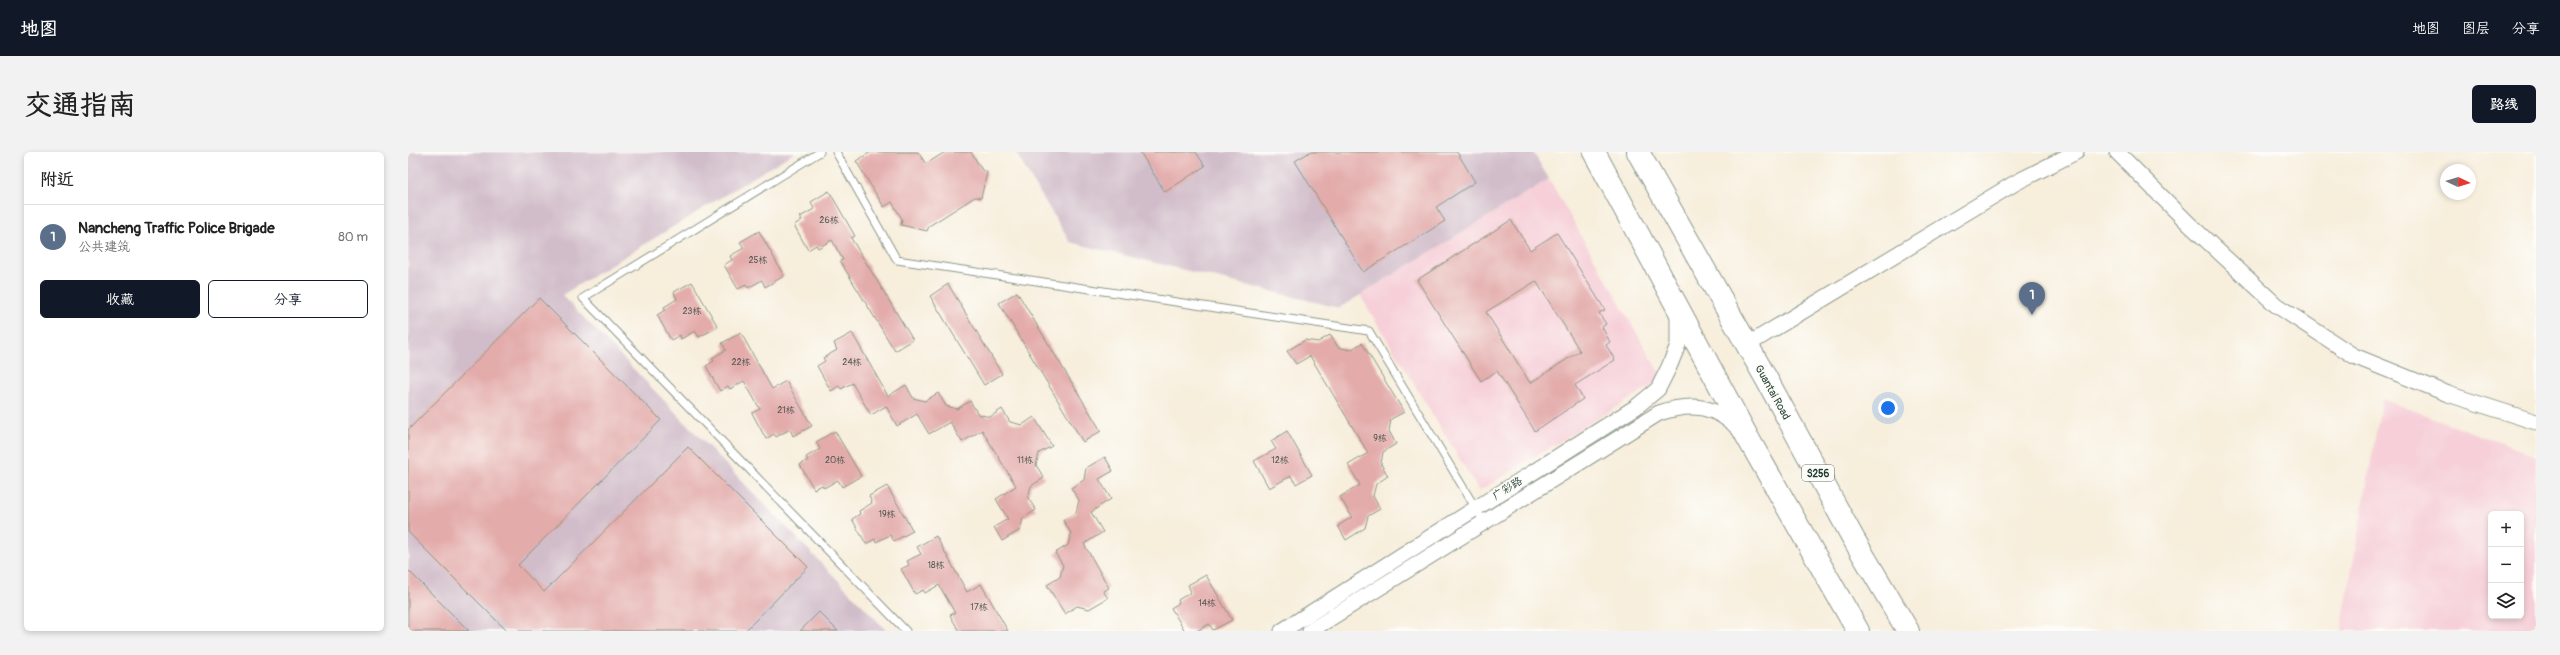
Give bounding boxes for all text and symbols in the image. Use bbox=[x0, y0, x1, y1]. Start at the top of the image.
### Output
text: 地图 bbox=[20, 17, 58, 41]
text: 地图 bbox=[2412, 20, 2440, 37]
text: 图层 bbox=[2462, 20, 2490, 37]
text: 分享 bbox=[2512, 20, 2540, 37]
button: 路线 bbox=[2472, 85, 2536, 123]
text: 交通指南 bbox=[24, 88, 136, 123]
north arrow bbox=[2440, 164, 2476, 200]
text: 附近 bbox=[40, 169, 74, 190]
house number: 26栋 bbox=[819, 215, 839, 226]
text: Nancheng Traffic Police Brigade bbox=[78, 219, 275, 238]
text: 1 bbox=[50, 229, 56, 245]
text: 80 m bbox=[338, 229, 368, 245]
text: 公共建筑 bbox=[78, 239, 130, 255]
house number: 25栋 bbox=[749, 255, 767, 266]
button: 收藏 bbox=[40, 280, 200, 318]
button: 分享 bbox=[208, 280, 368, 318]
pin: 1 bbox=[2019, 282, 2045, 315]
house number: 23栋 bbox=[683, 306, 701, 317]
house number: 22栋 bbox=[731, 357, 751, 368]
house number: 24栋 bbox=[842, 357, 862, 368]
street label: Guantai Road bbox=[1752, 363, 1793, 422]
your location bbox=[1878, 398, 1898, 418]
house number: 21栋 bbox=[777, 405, 795, 416]
house number: 9栋 bbox=[1373, 433, 1387, 444]
house number: 20栋 bbox=[825, 455, 845, 466]
house number: 11栋 bbox=[1017, 455, 1033, 466]
house number: 12栋 bbox=[1271, 455, 1289, 466]
road number: S256 bbox=[1802, 465, 1834, 481]
street label: 广彩路 bbox=[1490, 474, 1525, 503]
house number: 19栋 bbox=[878, 509, 896, 520]
map controls bbox=[2488, 511, 2524, 619]
button: + bbox=[2488, 511, 2524, 547]
button: − bbox=[2488, 547, 2524, 583]
house number: 18栋 bbox=[927, 560, 945, 571]
button: layers bbox=[2488, 583, 2524, 619]
house number: 14栋 bbox=[1198, 598, 1216, 609]
house number: 17栋 bbox=[970, 602, 988, 613]

